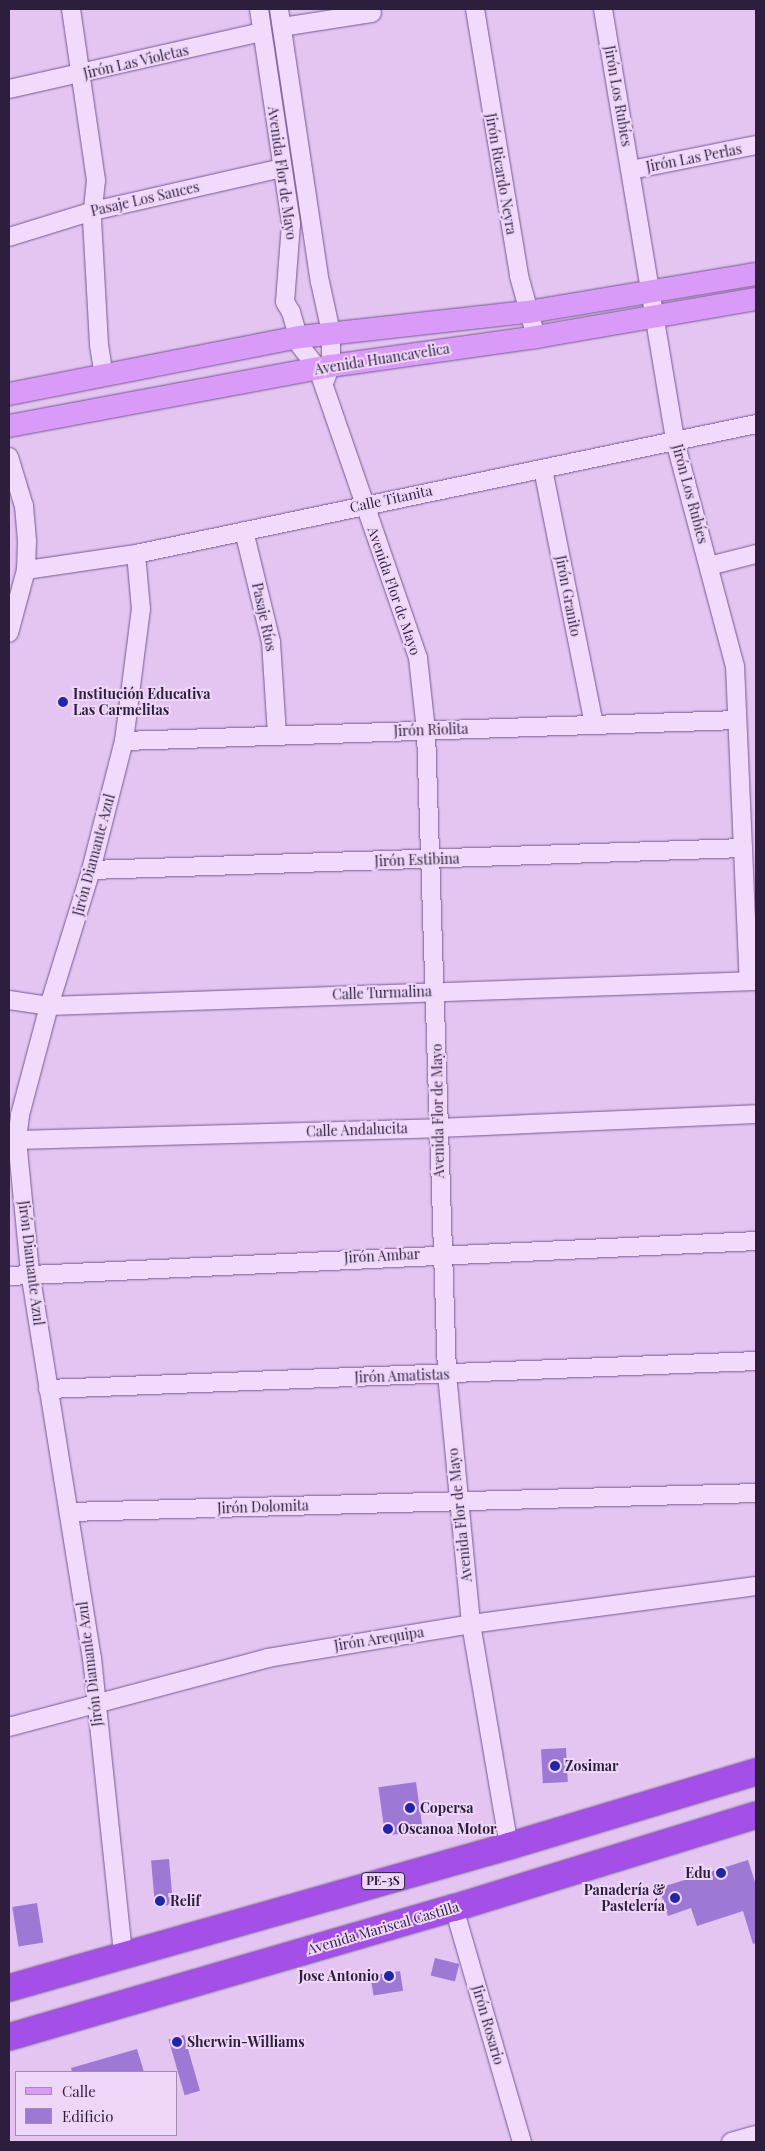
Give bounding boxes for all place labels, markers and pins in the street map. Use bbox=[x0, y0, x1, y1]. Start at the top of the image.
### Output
place label: Institución Educativa Las Carmelitas bbox=[73, 686, 211, 719]
marker: Institución Educativa Las Carmelitas bbox=[57, 696, 69, 708]
place label: Zosimar bbox=[565, 1758, 619, 1774]
marker: Zosimar bbox=[549, 1760, 561, 1772]
place label: Copersa bbox=[420, 1800, 473, 1816]
marker: Copersa bbox=[404, 1802, 416, 1814]
place label: Oscanoa Motor bbox=[398, 1821, 497, 1837]
marker: Oscanoa Motor bbox=[382, 1823, 394, 1835]
place label: Edu bbox=[685, 1865, 711, 1881]
marker: Edu bbox=[715, 1867, 727, 1879]
place label: Panadería & Pastelería bbox=[584, 1882, 665, 1914]
marker: Panadería & Pastelería bbox=[669, 1892, 681, 1904]
place label: Relif bbox=[170, 1893, 200, 1909]
marker: Relif bbox=[154, 1895, 166, 1907]
place label: Jose Antonio bbox=[298, 1968, 379, 1984]
marker: Jose Antonio bbox=[383, 1970, 395, 1982]
place label: Sherwin-Williams bbox=[187, 2034, 305, 2050]
marker: Sherwin-Williams bbox=[171, 2036, 183, 2048]

